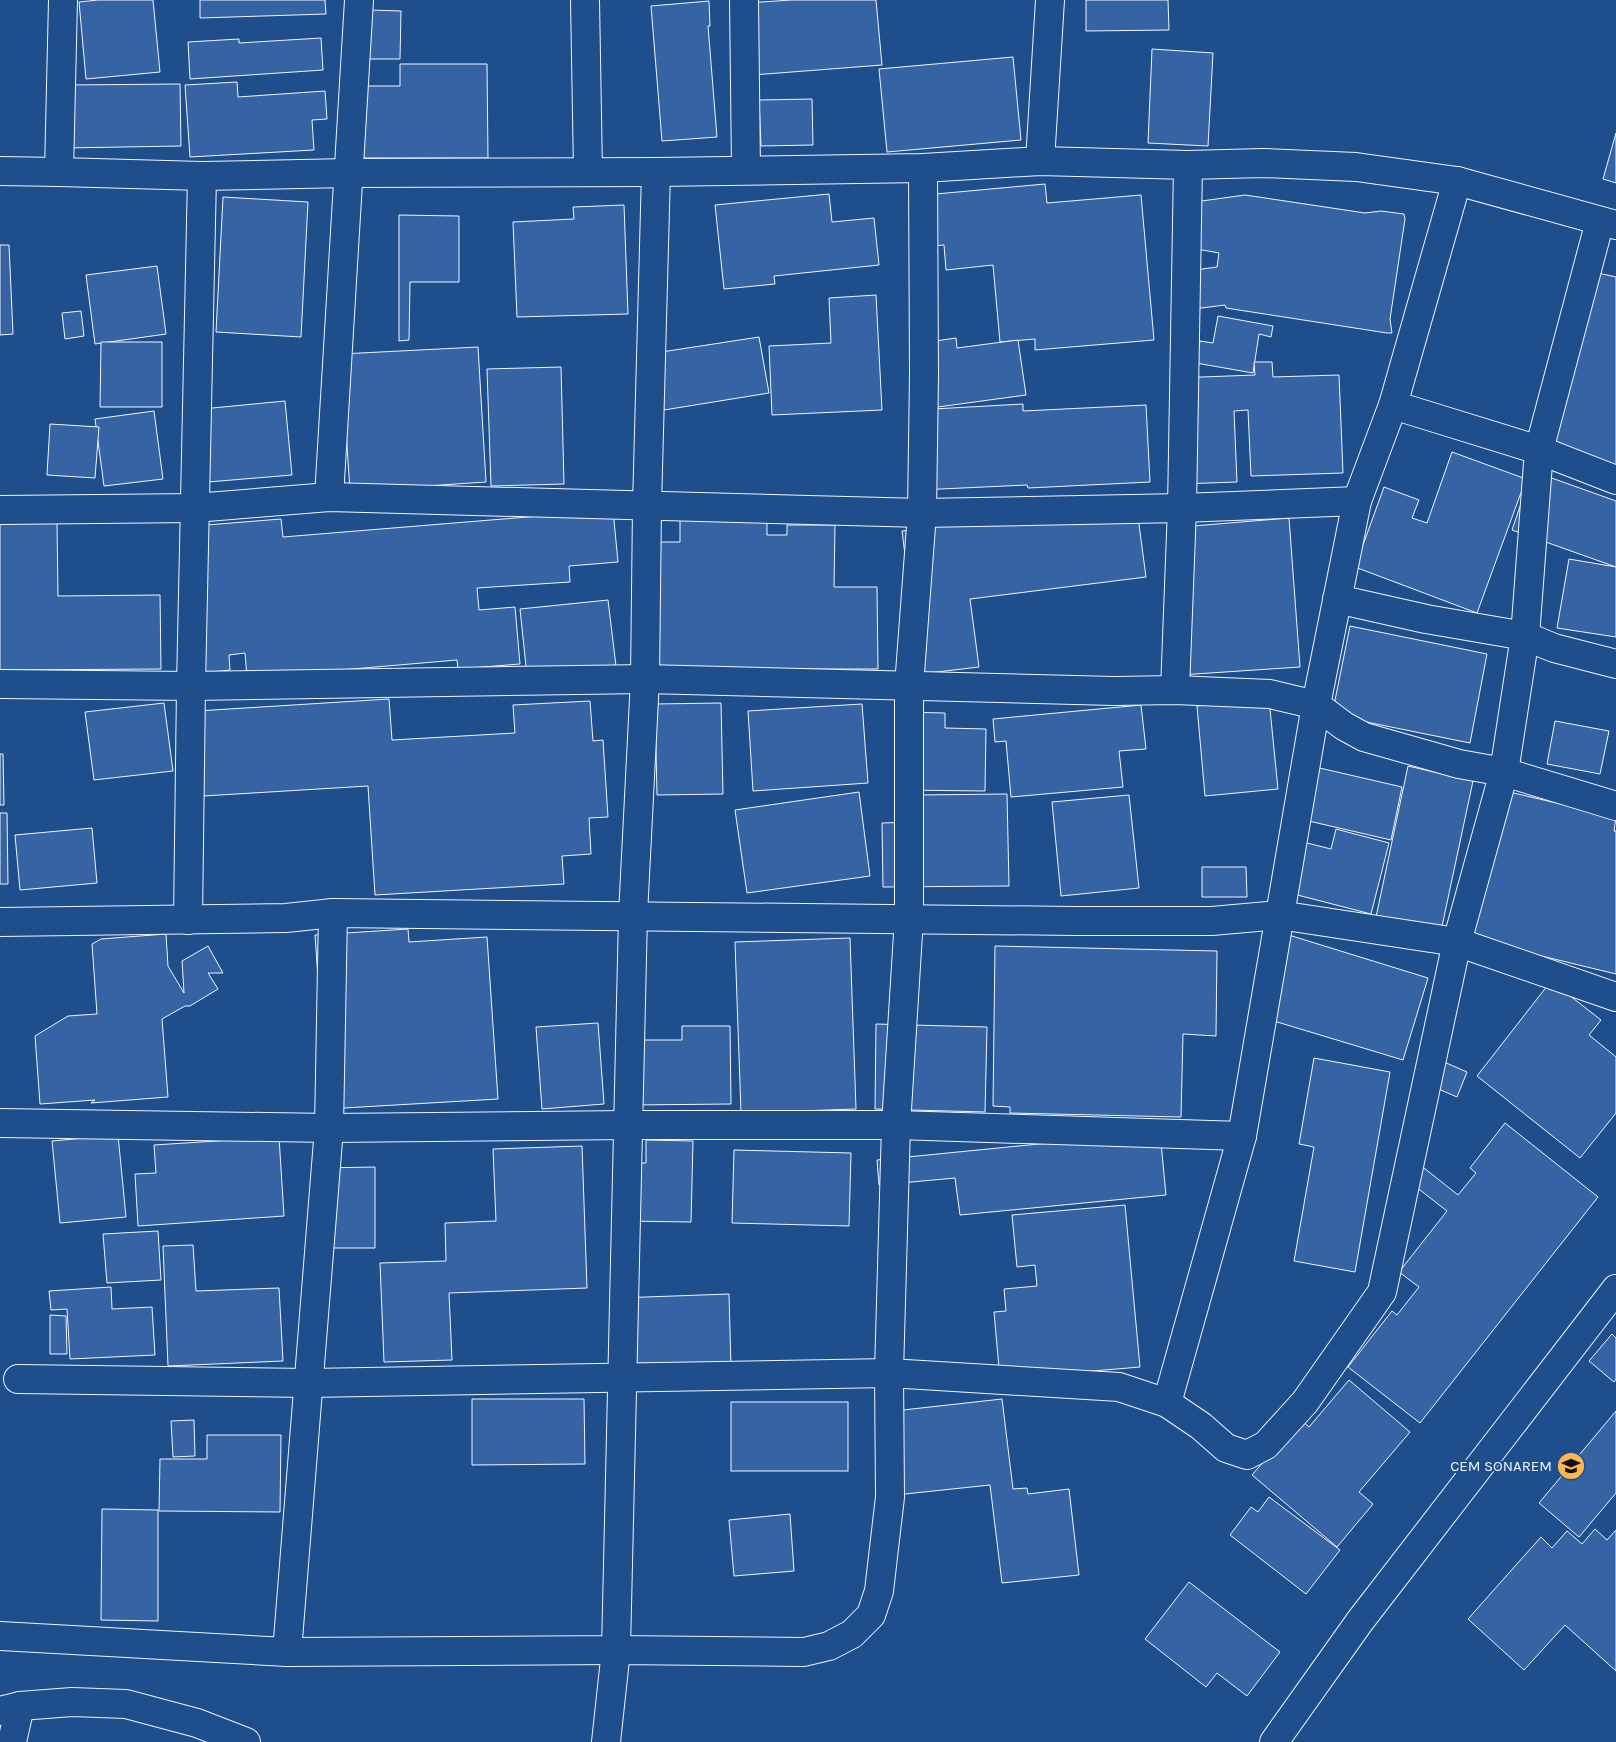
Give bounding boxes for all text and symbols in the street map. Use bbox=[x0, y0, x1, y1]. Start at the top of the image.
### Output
school or university icon: CEM SONAREM bbox=[1556, 1451, 1586, 1481]
place label: CEM SONAREM bbox=[1450, 1457, 1552, 1475]

